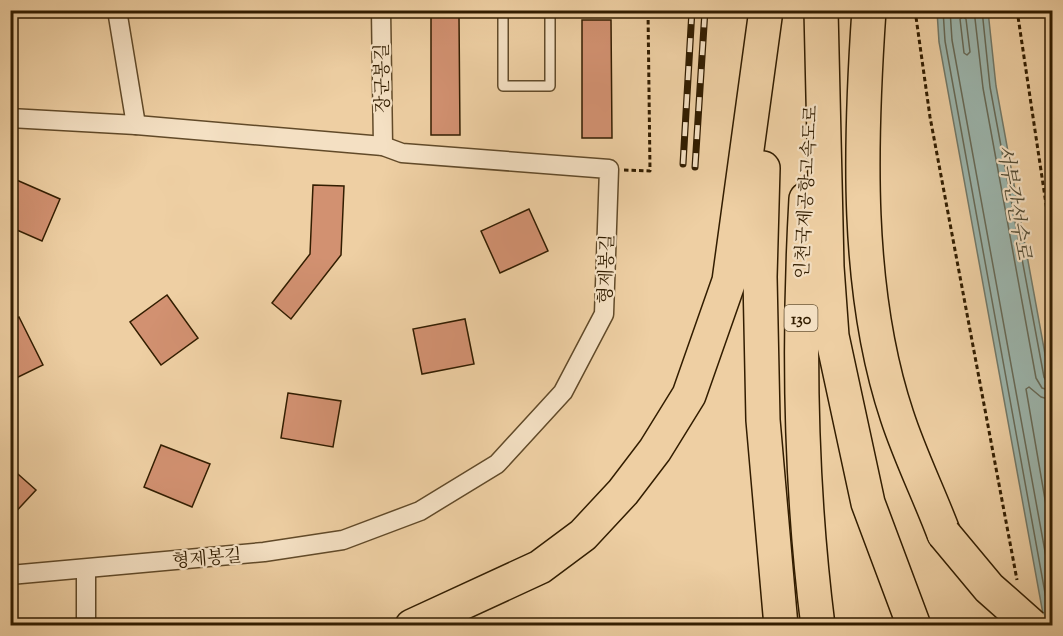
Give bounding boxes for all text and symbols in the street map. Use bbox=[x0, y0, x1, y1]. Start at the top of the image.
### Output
street label: 장군봉길 bbox=[370, 43, 398, 113]
street label: 인천국제공항고속도로 bbox=[790, 105, 826, 280]
water label: 서부간선수로 bbox=[988, 143, 1037, 263]
street label: 형제봉길 bbox=[594, 234, 622, 304]
road number: 130 bbox=[784, 305, 818, 331]
street label: 형제봉길 bbox=[171, 544, 243, 576]

